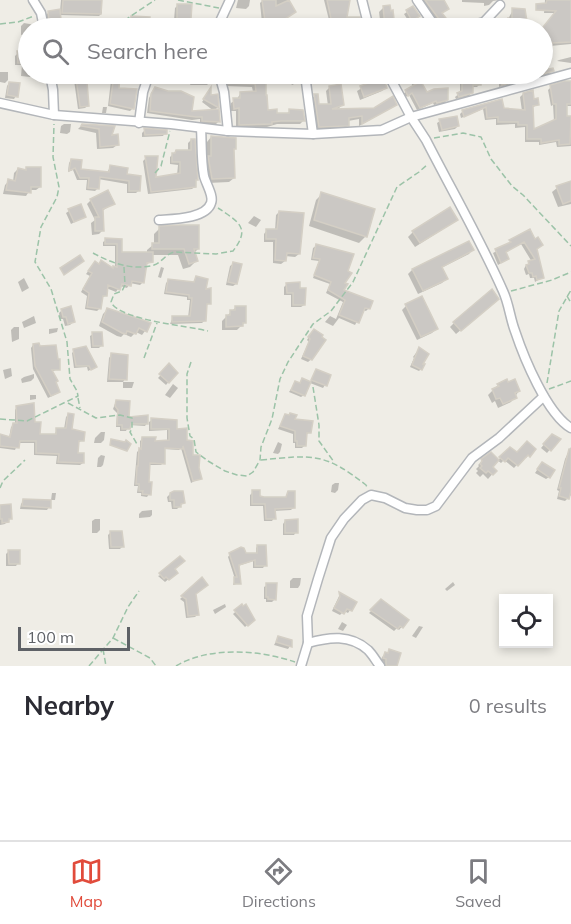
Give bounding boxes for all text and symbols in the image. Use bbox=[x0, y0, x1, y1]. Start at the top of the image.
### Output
search box bbox=[18, 18, 553, 84]
icon: search bbox=[39, 35, 72, 68]
text: Search here bbox=[87, 37, 208, 65]
map controls bbox=[499, 594, 553, 648]
button: locate bbox=[499, 594, 553, 648]
scale bar bbox=[18, 624, 130, 652]
text: 100 m bbox=[27, 627, 74, 647]
text: Nearby bbox=[24, 689, 114, 722]
text: 0 results bbox=[469, 693, 547, 718]
tab: Map bbox=[70, 855, 103, 911]
tab: Directions bbox=[242, 855, 316, 911]
tab: Saved bbox=[455, 855, 501, 911]

